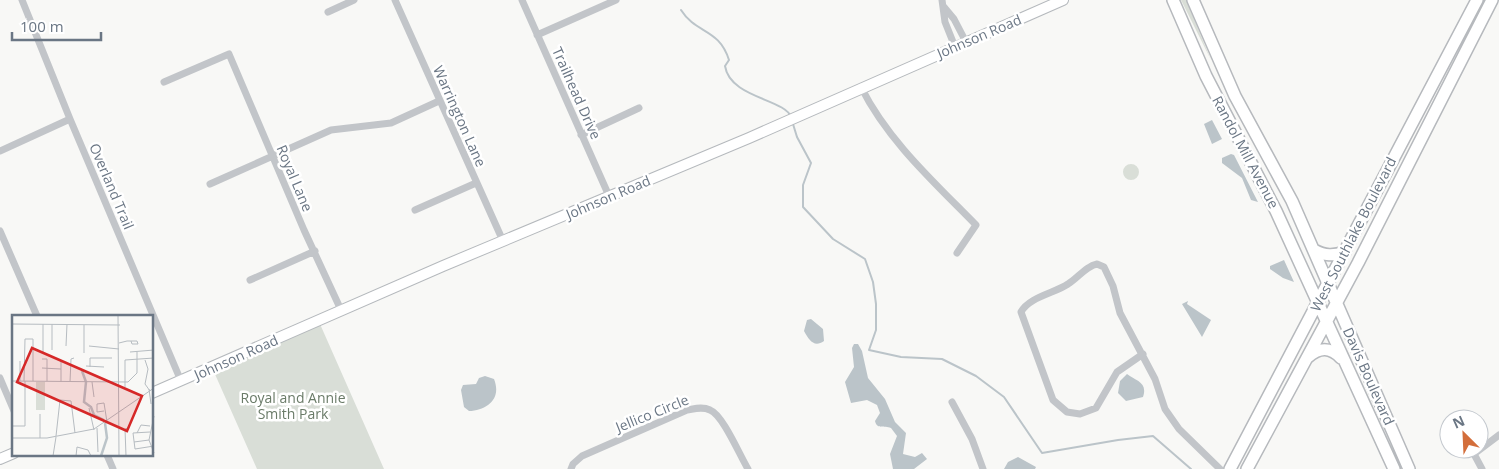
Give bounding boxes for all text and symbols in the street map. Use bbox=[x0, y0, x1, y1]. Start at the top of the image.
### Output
scale bar bbox=[12, 10, 101, 42]
street label: Johnson Road bbox=[932, 10, 1024, 63]
text: 100 m bbox=[20, 16, 64, 36]
street label: Trailhead Drive bbox=[548, 44, 606, 142]
street label: Warrington Lane bbox=[429, 62, 491, 170]
street label: Randol Mill Avenue bbox=[1208, 92, 1284, 212]
street label: Overland Trail bbox=[85, 140, 139, 232]
street label: Royal Lane bbox=[272, 142, 318, 214]
street label: West Southlake Boulevard bbox=[1306, 153, 1400, 315]
street label: Johnson Road bbox=[561, 171, 653, 224]
inset map bbox=[12, 315, 154, 456]
street label: Davis Boulevard bbox=[1339, 324, 1399, 428]
street label: Johnson Road bbox=[189, 330, 281, 385]
park label: Royal and Annie Smith Park bbox=[240, 388, 346, 423]
street label: Jellico Circle bbox=[611, 390, 691, 437]
north arrow bbox=[1439, 409, 1489, 459]
text: N bbox=[1449, 411, 1468, 433]

